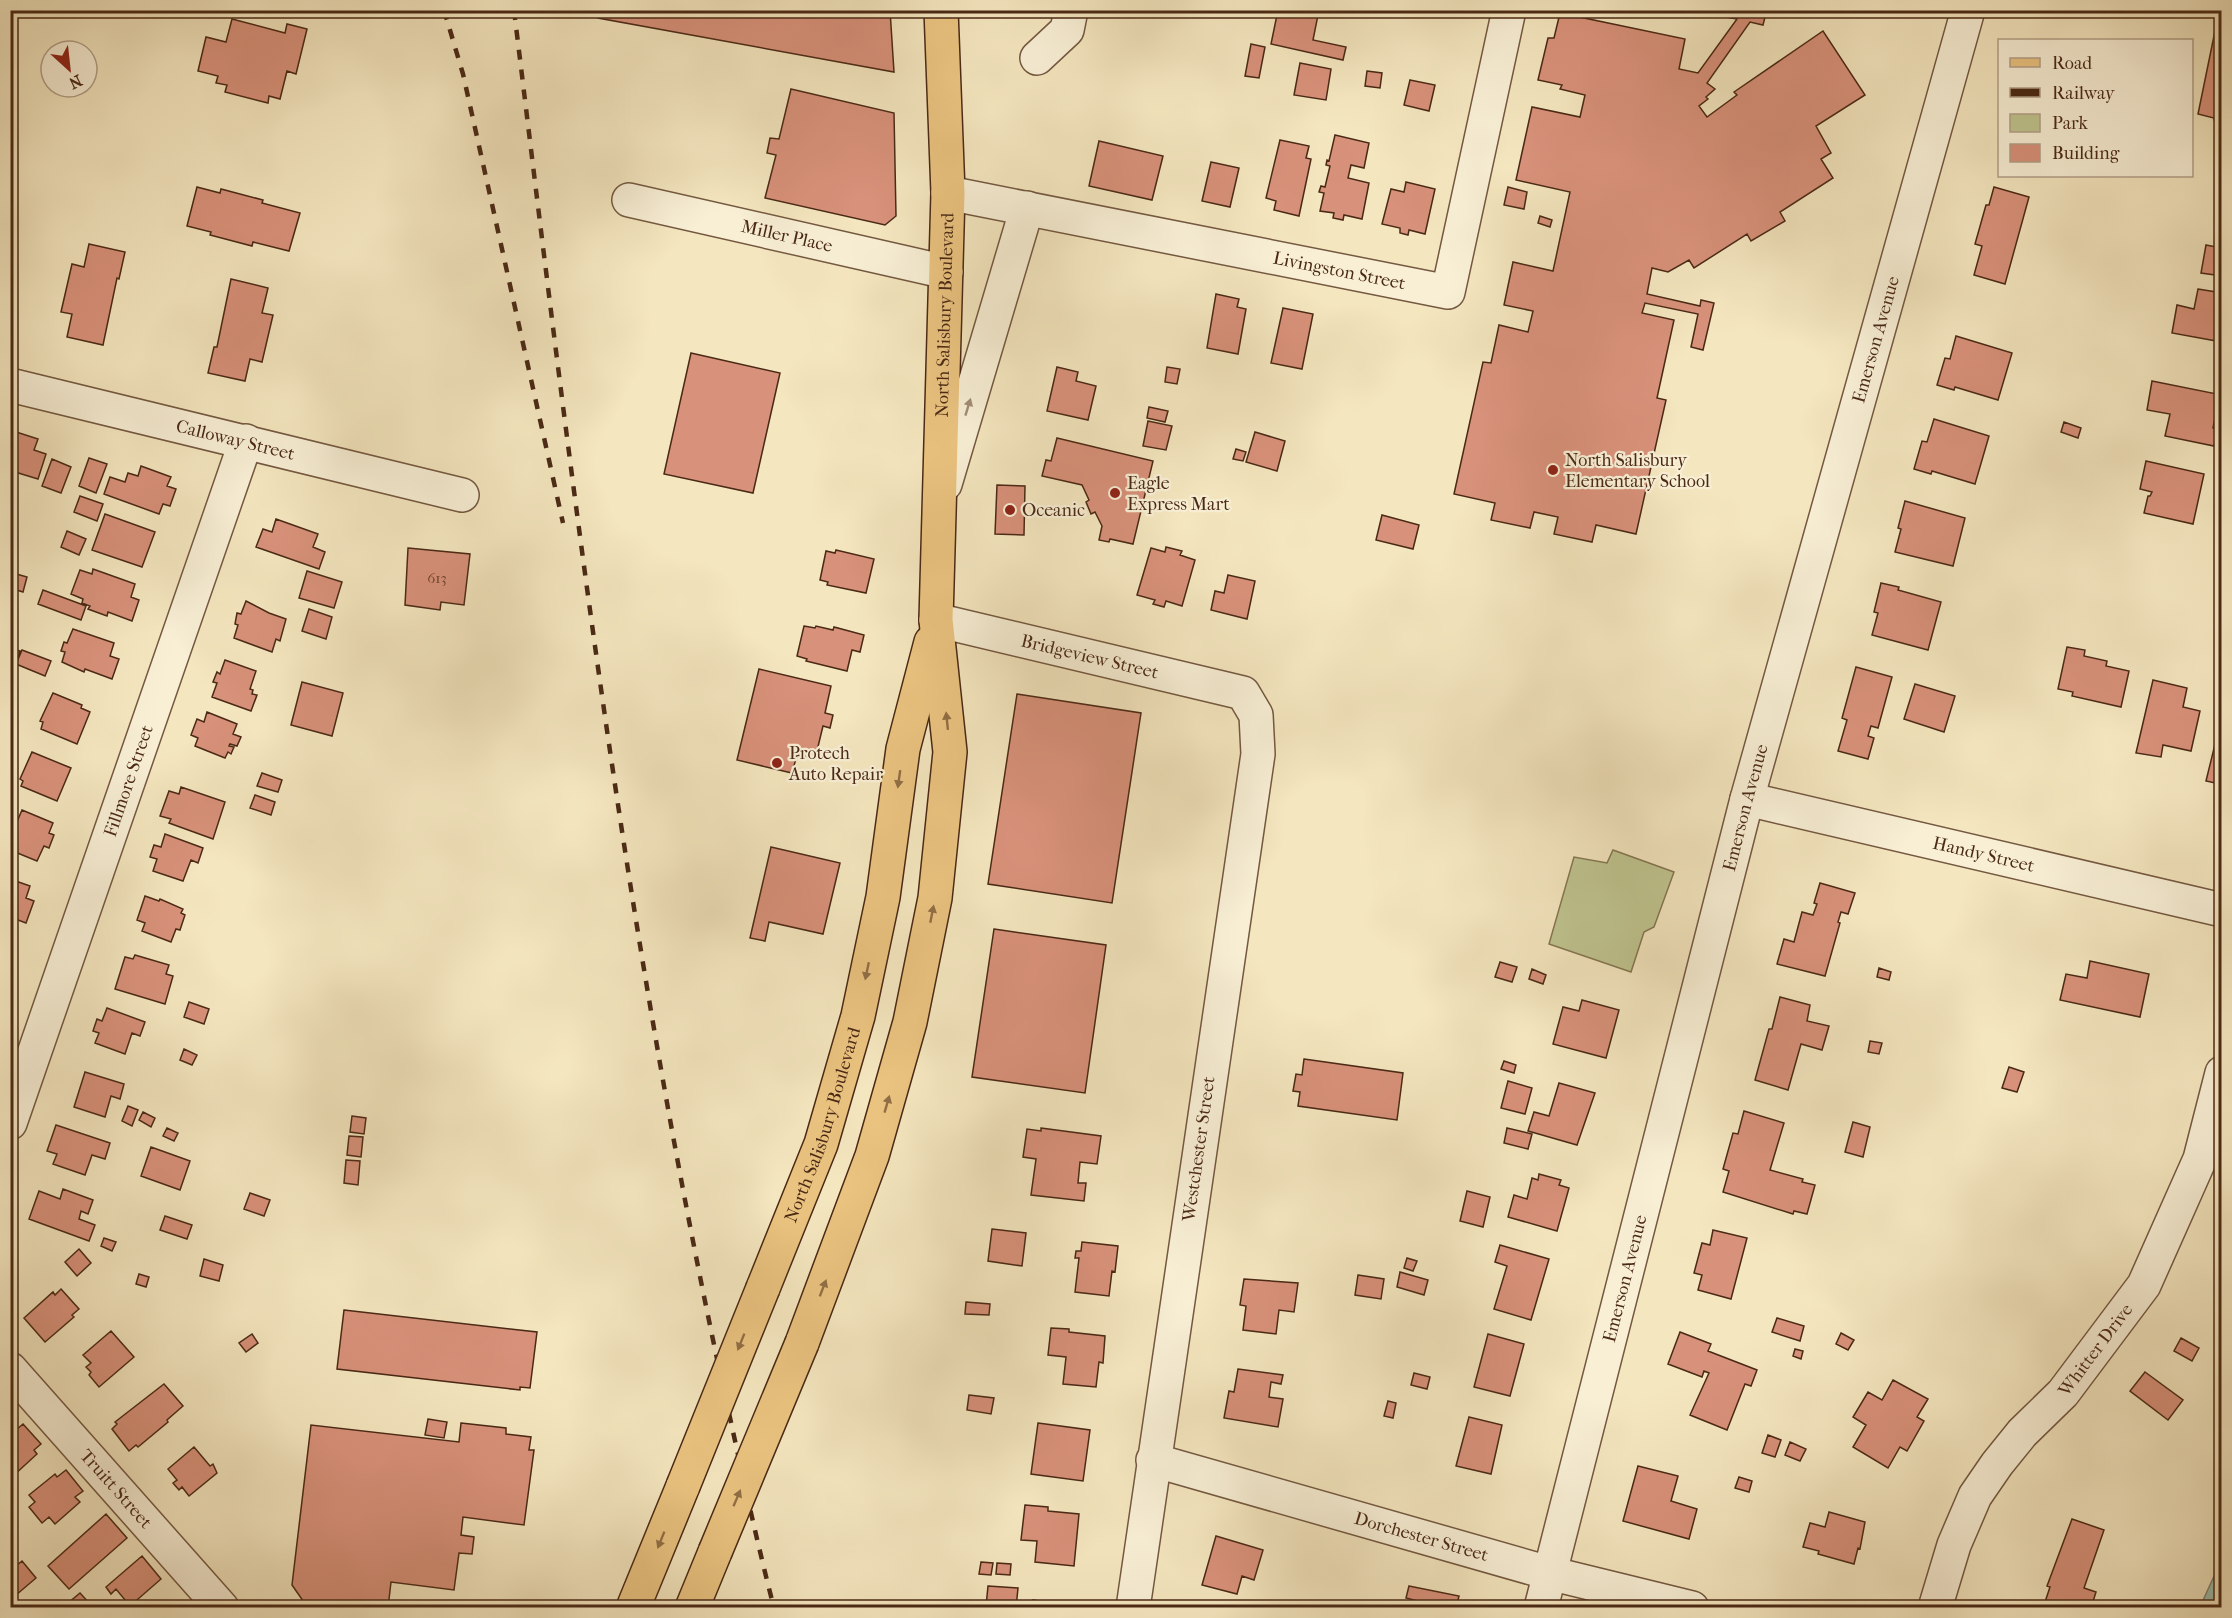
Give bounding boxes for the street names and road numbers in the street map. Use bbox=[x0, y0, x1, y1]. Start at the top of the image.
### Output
street label: North Salisbury Boulevard bbox=[931, 212, 958, 418]
street label: Miller Place bbox=[739, 215, 835, 256]
street label: Livingston Street bbox=[1272, 247, 1408, 294]
street label: Emerson Avenue bbox=[1848, 274, 1903, 405]
street label: Calloway Street bbox=[174, 415, 297, 465]
street label: Bridgeview Street bbox=[1019, 630, 1161, 683]
street label: Fillmore Street bbox=[99, 722, 158, 840]
street label: Emerson Avenue bbox=[1719, 742, 1772, 873]
street label: Handy Street bbox=[1931, 832, 2037, 876]
street label: North Salisbury Boulevard bbox=[780, 1025, 865, 1225]
street label: Westchester Street bbox=[1178, 1075, 1220, 1224]
street label: Emerson Avenue bbox=[1599, 1213, 1651, 1344]
street label: Whitter Drive bbox=[2053, 1299, 2137, 1401]
street label: Truitt Street bbox=[76, 1445, 157, 1533]
street label: Dorchester Street bbox=[1352, 1507, 1491, 1566]

